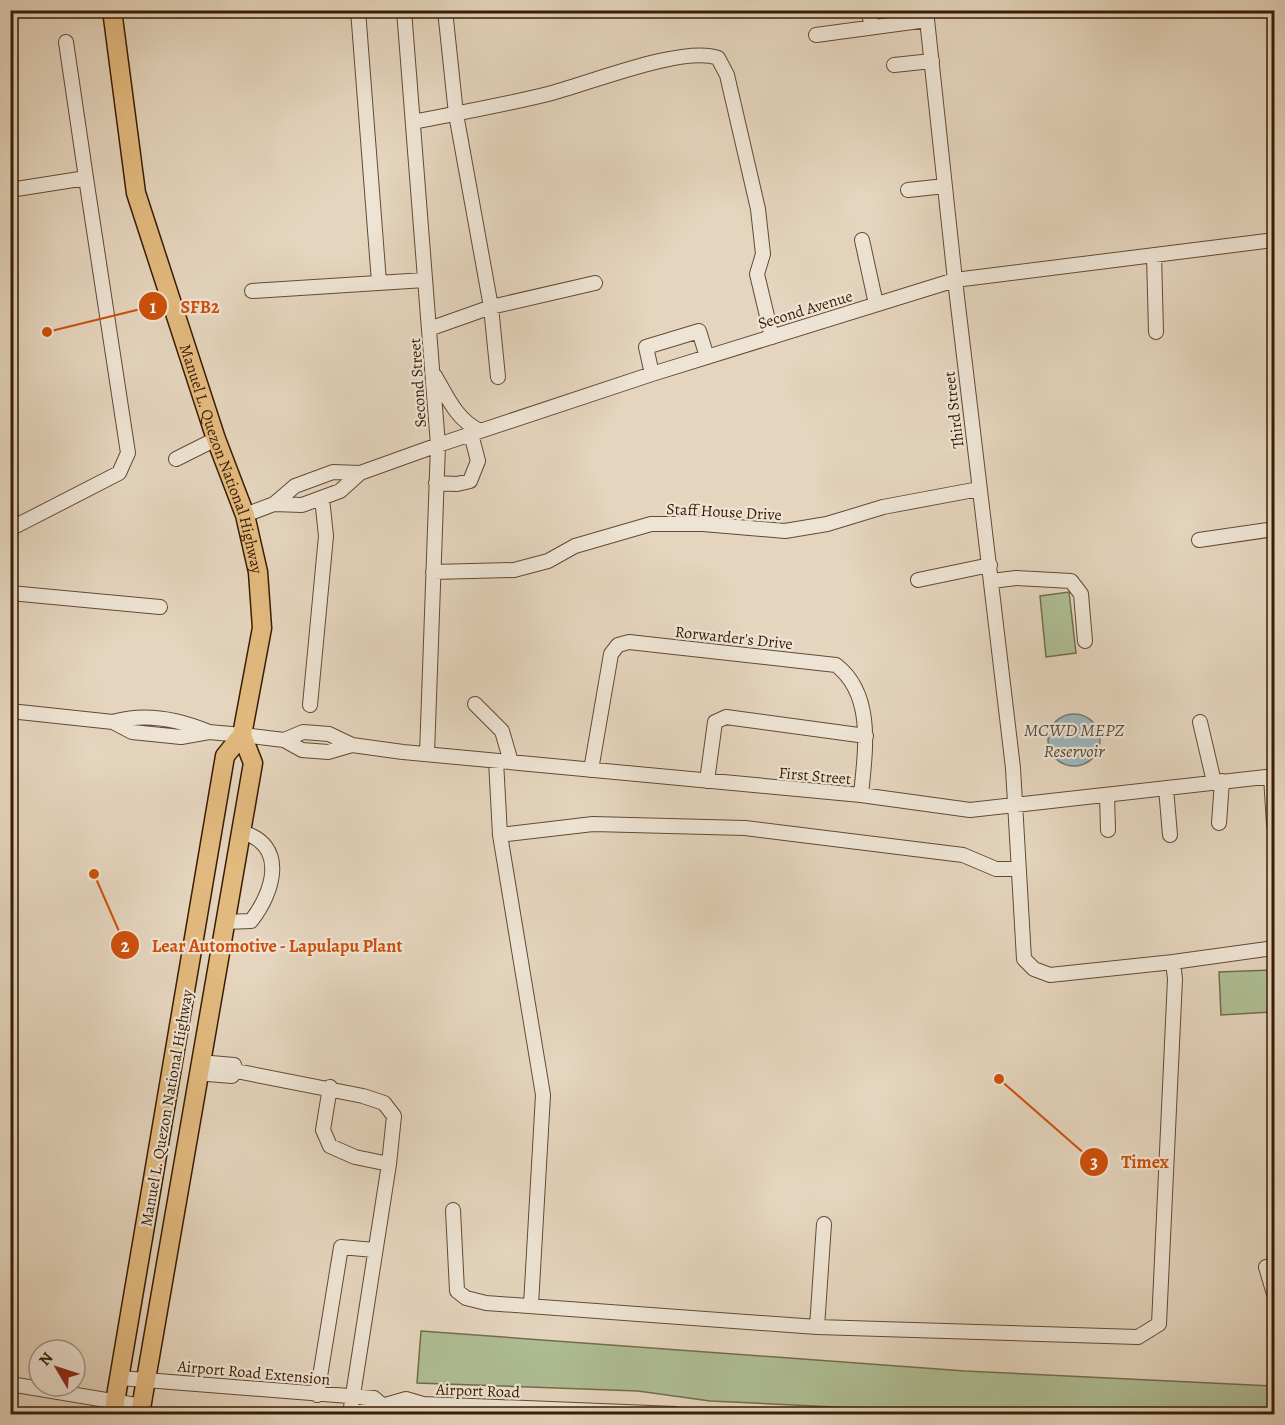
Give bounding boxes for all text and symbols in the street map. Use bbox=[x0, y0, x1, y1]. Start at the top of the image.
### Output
street label: Second Avenue bbox=[755, 285, 855, 335]
callout: SFB2 bbox=[138, 288, 231, 324]
text: 1 bbox=[150, 295, 157, 319]
text: SFB2 bbox=[180, 295, 220, 319]
street label: Second Street bbox=[404, 337, 432, 428]
street label: Manuel L. Quezon National Highway bbox=[174, 341, 268, 577]
street label: Third Street bbox=[938, 370, 970, 450]
street label: Staff House Drive bbox=[666, 498, 782, 526]
street label: Rorwarder's Drive bbox=[674, 621, 794, 655]
water label: MCWD MEPZ Reservoir bbox=[1024, 718, 1125, 763]
street label: First Street bbox=[778, 762, 852, 790]
callout: Lear Automotive - Lapulapu Plant bbox=[110, 927, 415, 963]
text: 2 bbox=[121, 934, 130, 958]
text: Lear Automotive - Lapulapu Plant bbox=[152, 934, 402, 958]
street label: Manuel L. Quezon National Highway bbox=[135, 987, 199, 1228]
callout: Timex bbox=[1079, 1144, 1181, 1180]
text: 3 bbox=[1090, 1150, 1098, 1174]
text: Timex bbox=[1121, 1150, 1169, 1174]
north arrow bbox=[27, 1338, 87, 1398]
text: N bbox=[34, 1347, 59, 1371]
street label: Airport Road Extension bbox=[176, 1355, 331, 1391]
street label: Airport Road bbox=[435, 1379, 521, 1403]

